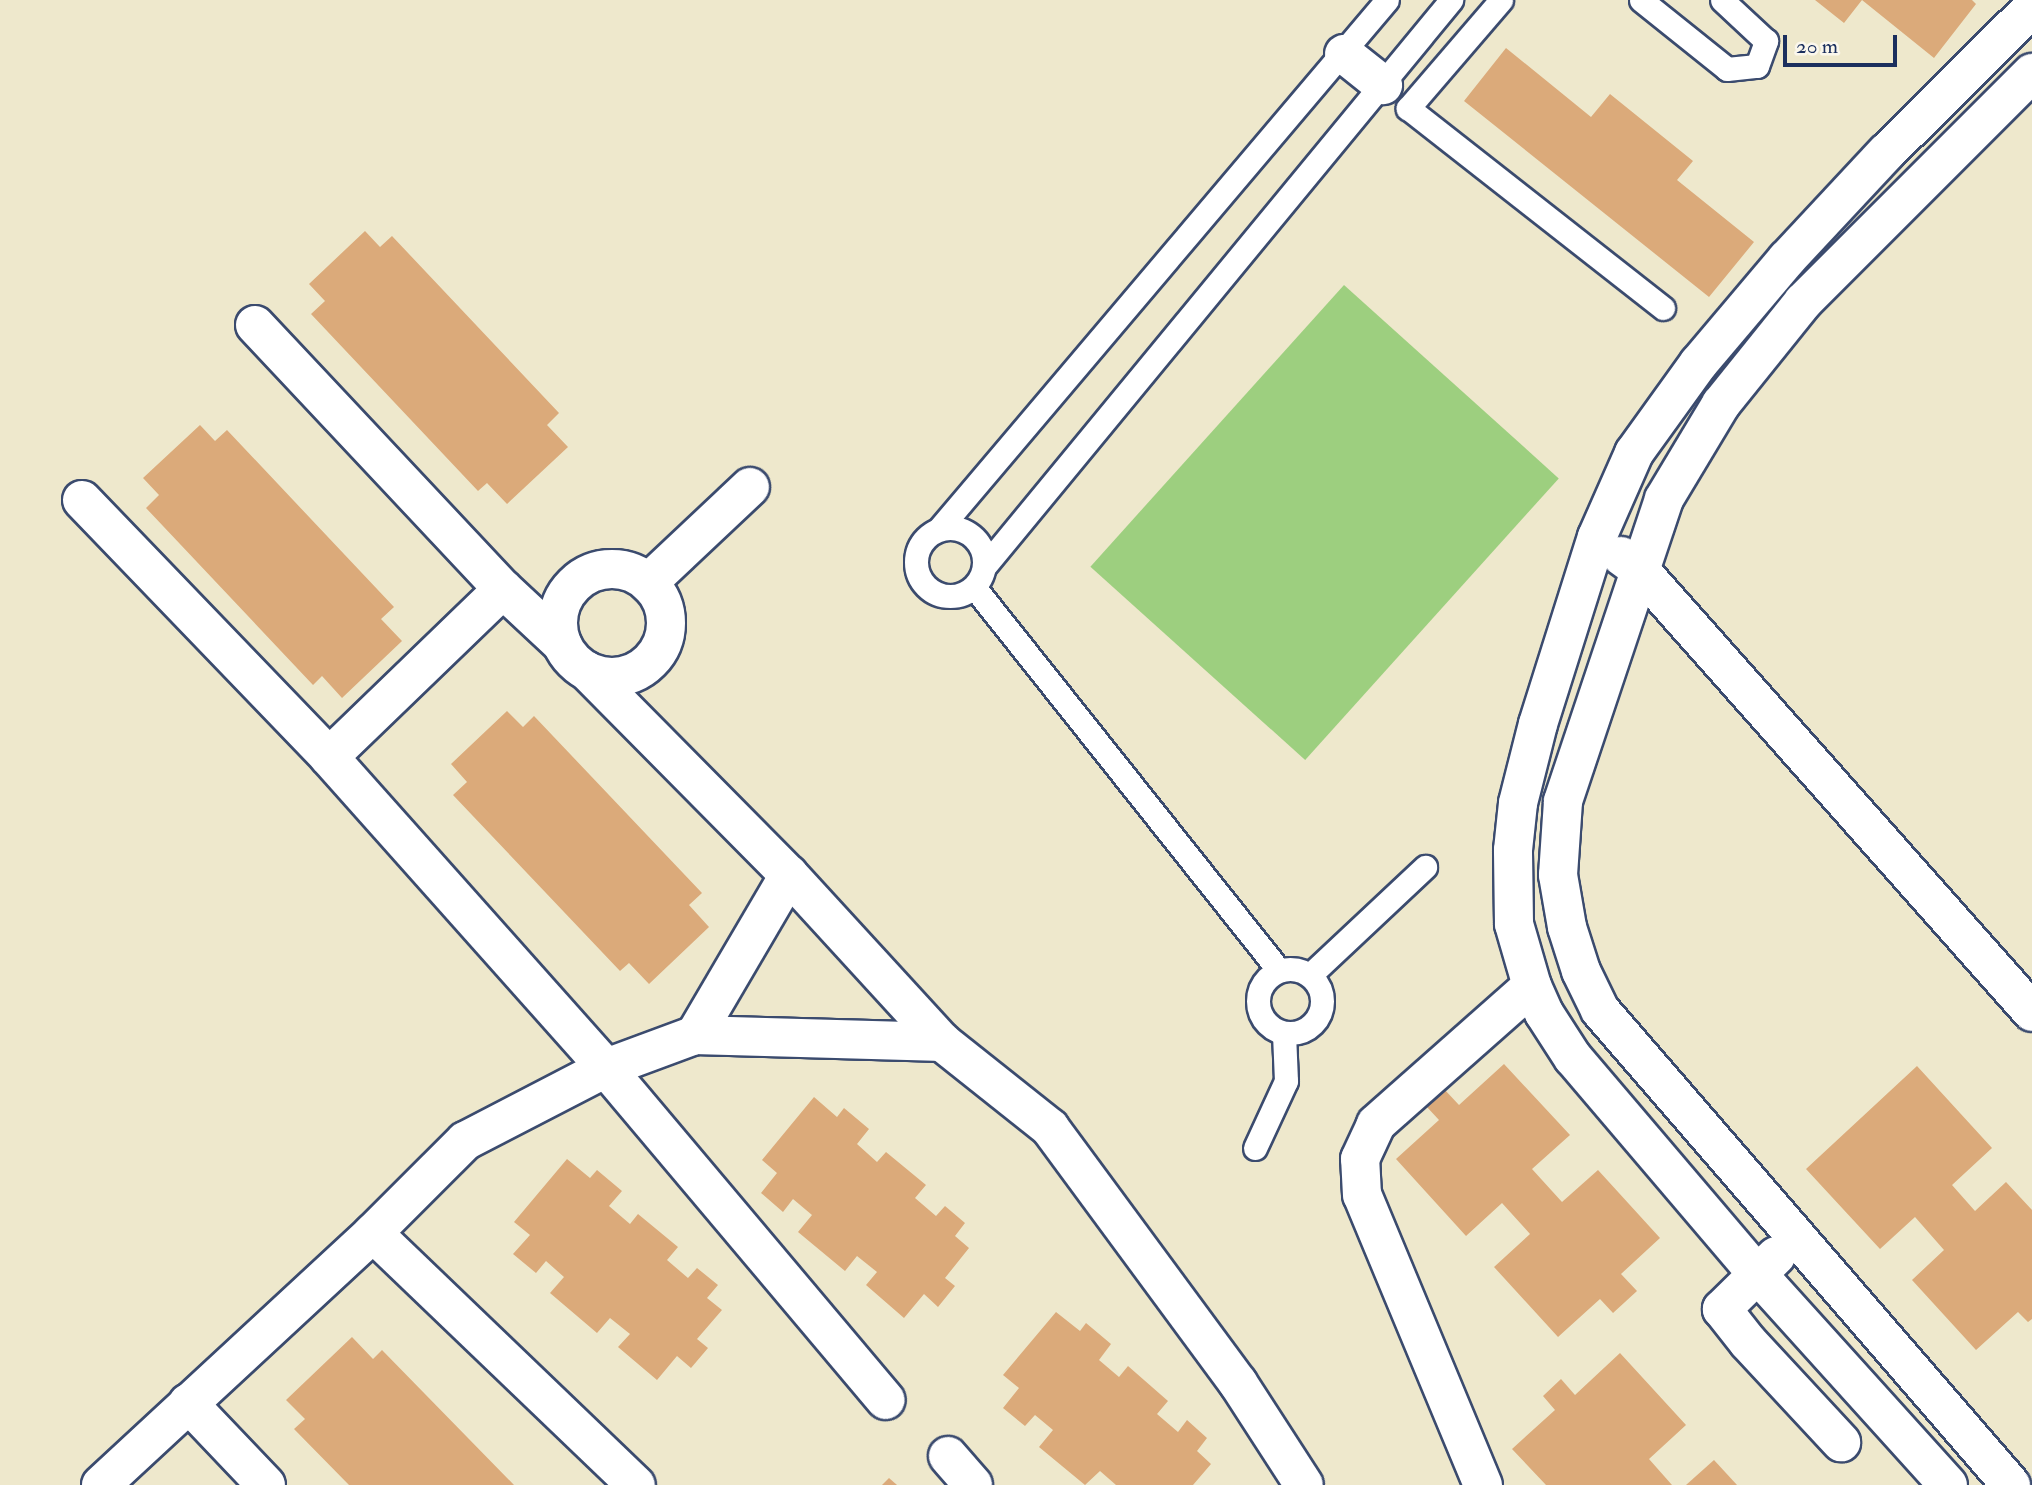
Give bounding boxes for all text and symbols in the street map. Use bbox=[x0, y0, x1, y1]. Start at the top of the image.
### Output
scale bar bbox=[1787, 21, 1901, 65]
text: 20 m bbox=[1796, 33, 1838, 60]

